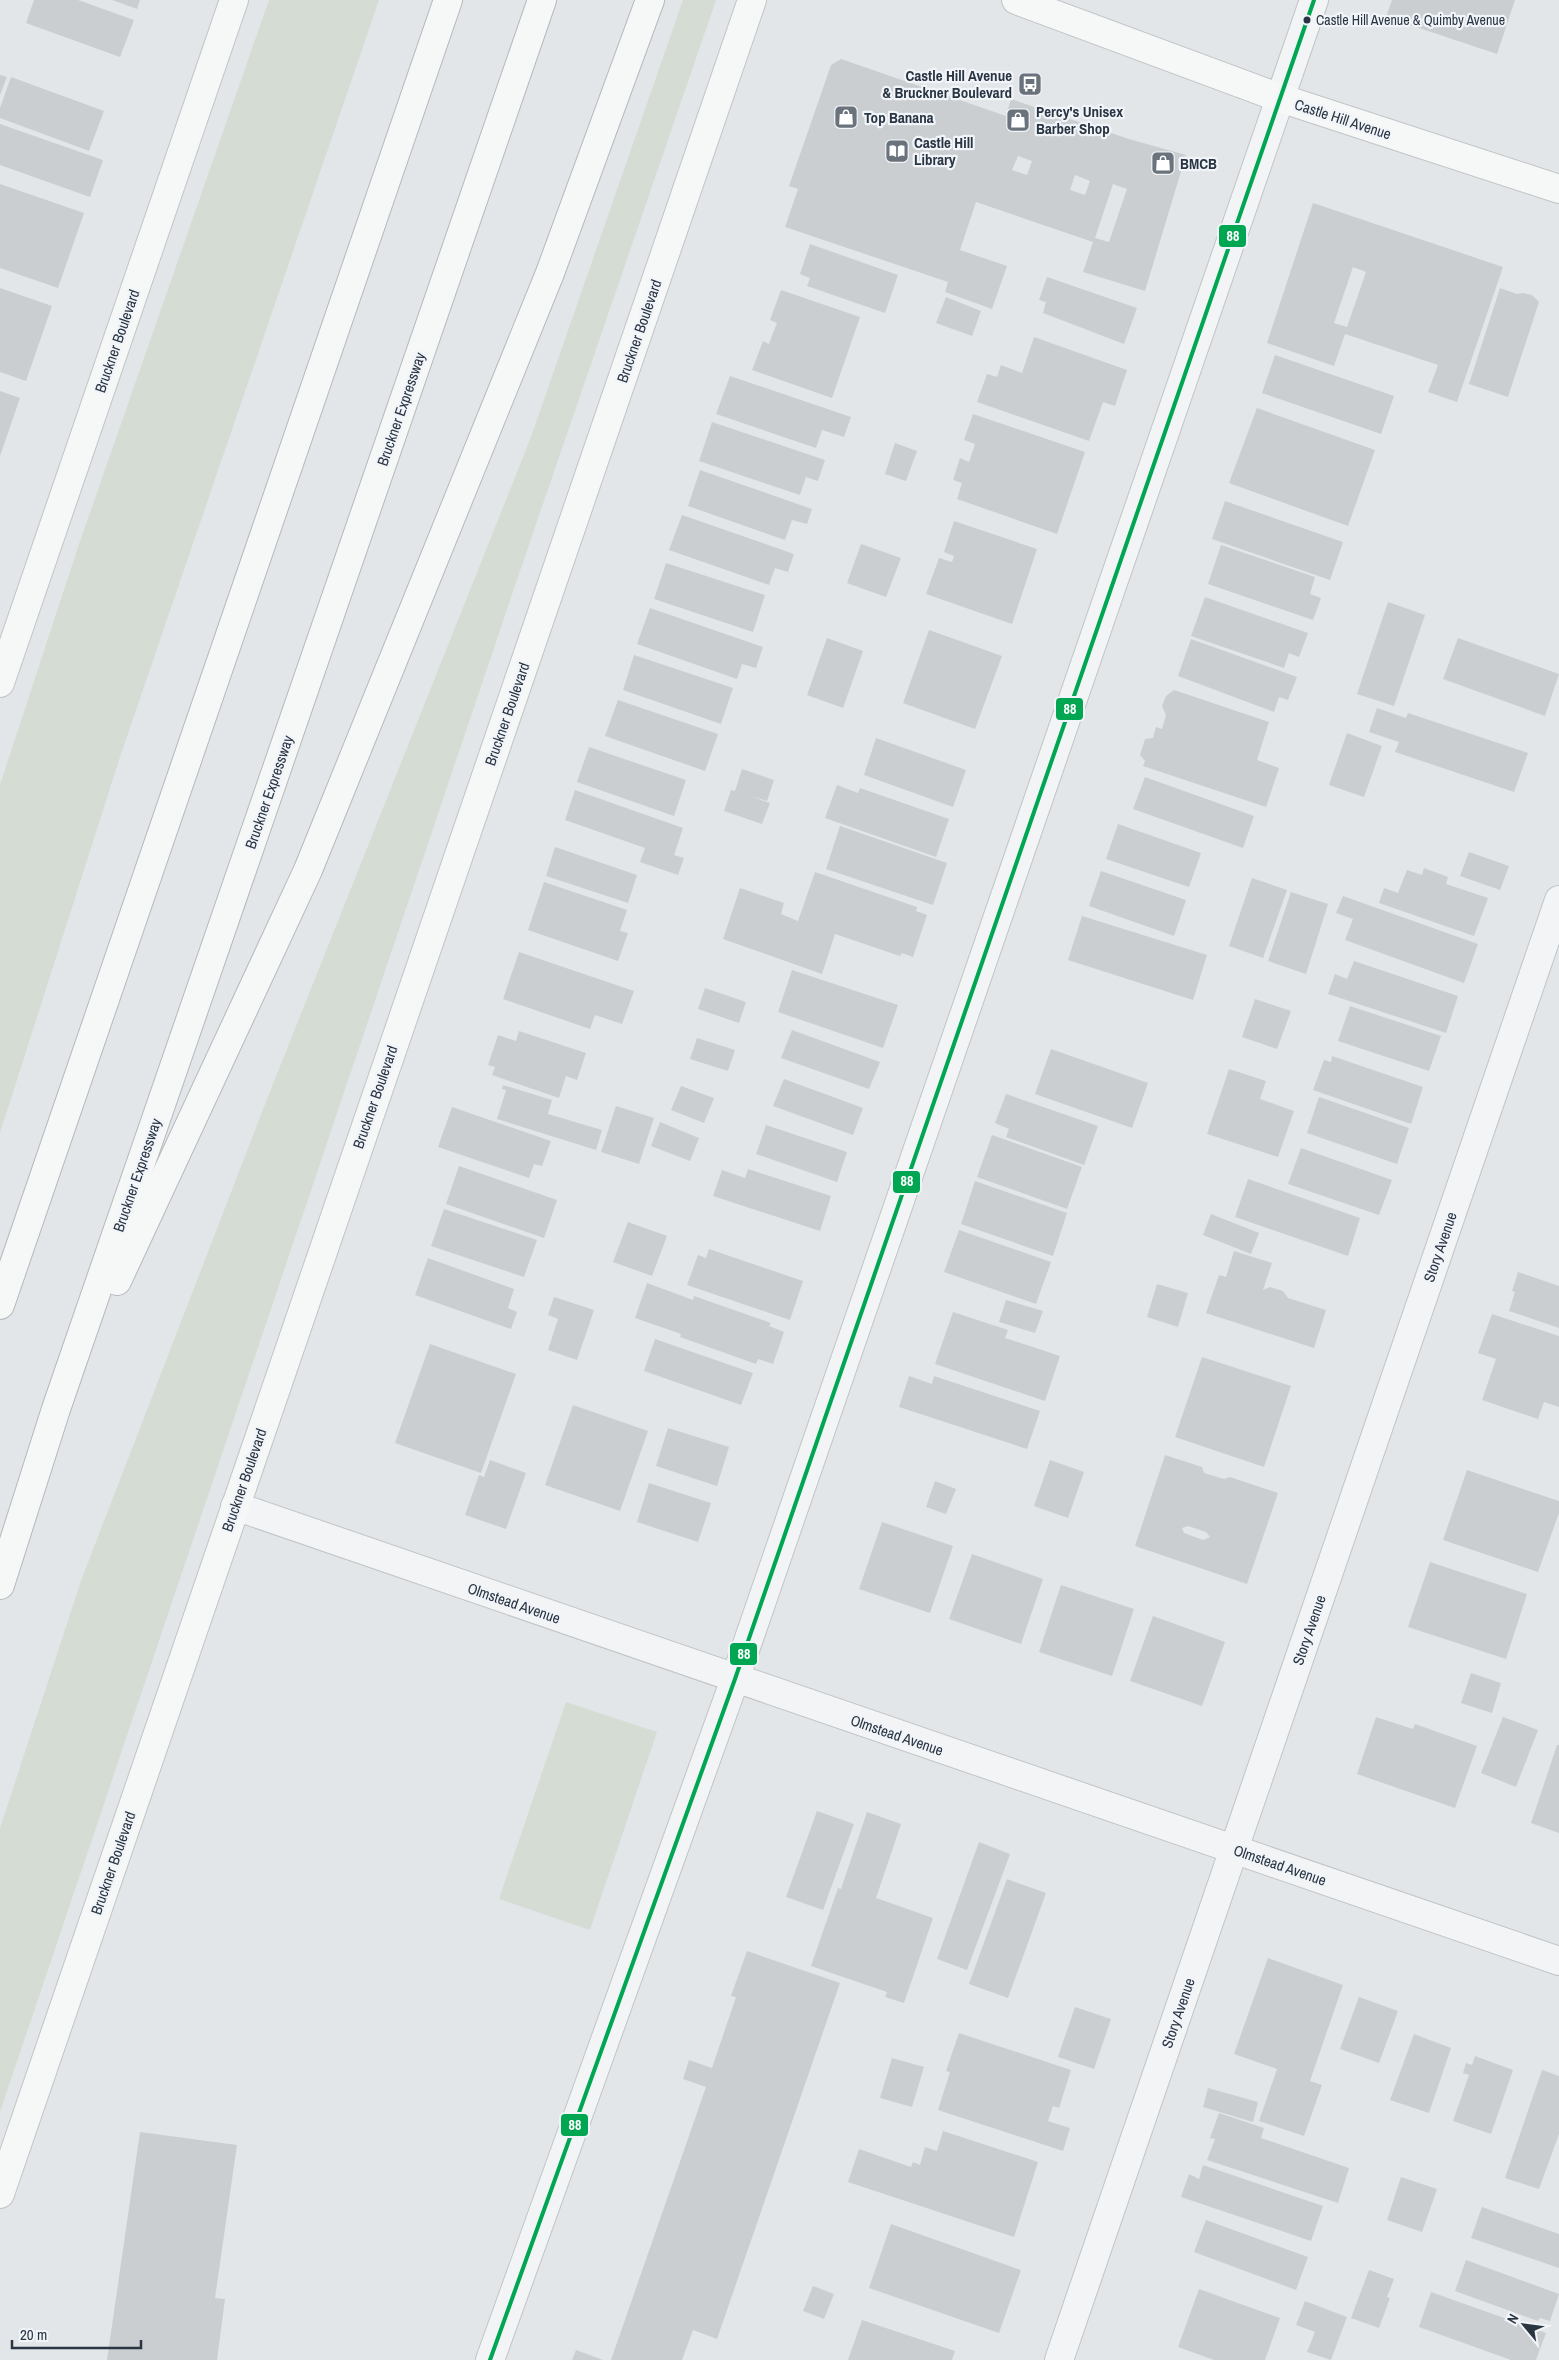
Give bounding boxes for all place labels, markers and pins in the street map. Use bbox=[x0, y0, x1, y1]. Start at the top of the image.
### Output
place label: Castle Hill Avenue & Quimby Avenue bbox=[1316, 11, 1505, 29]
marker: Castle Hill Avenue & Quimby Avenue bbox=[1302, 15, 1312, 25]
place label: Castle Hill Avenue & Bruckner Boulevard bbox=[882, 65, 1012, 103]
bus stop icon: Castle Hill Avenue & Bruckner Boulevard bbox=[1017, 71, 1043, 97]
place label: Percy's Unisex Barber Shop bbox=[1036, 101, 1123, 139]
shop icon: Top Banana bbox=[833, 104, 859, 130]
place label: Top Banana bbox=[864, 107, 934, 128]
shop icon: Percy's Unisex Barber Shop bbox=[1005, 107, 1031, 133]
place label: Castle Hill Library bbox=[914, 132, 973, 170]
library icon: Castle Hill Library bbox=[884, 138, 910, 164]
shop icon: BMCB bbox=[1150, 150, 1176, 176]
place label: BMCB bbox=[1180, 153, 1217, 174]

